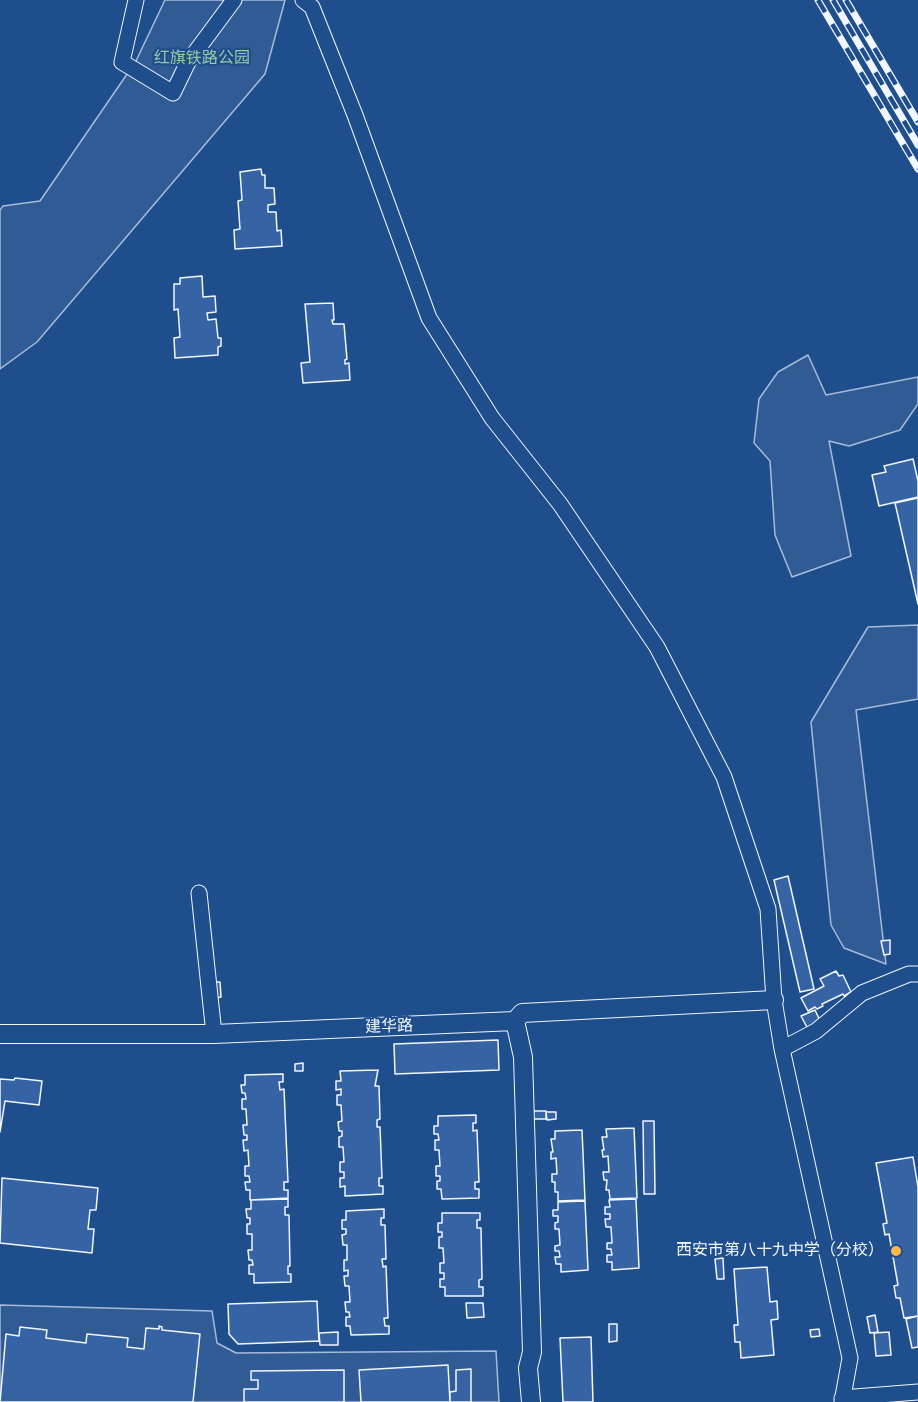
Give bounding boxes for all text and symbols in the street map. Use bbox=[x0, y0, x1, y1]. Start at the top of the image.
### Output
park label: 红旗铁路公园 bbox=[154, 49, 250, 69]
street label: 建华路 bbox=[365, 1017, 413, 1037]
place label: 西安市第八十九中学（分校） bbox=[676, 1241, 884, 1261]
marker: 西安市第八十九中学（分校） bbox=[889, 1244, 903, 1258]

